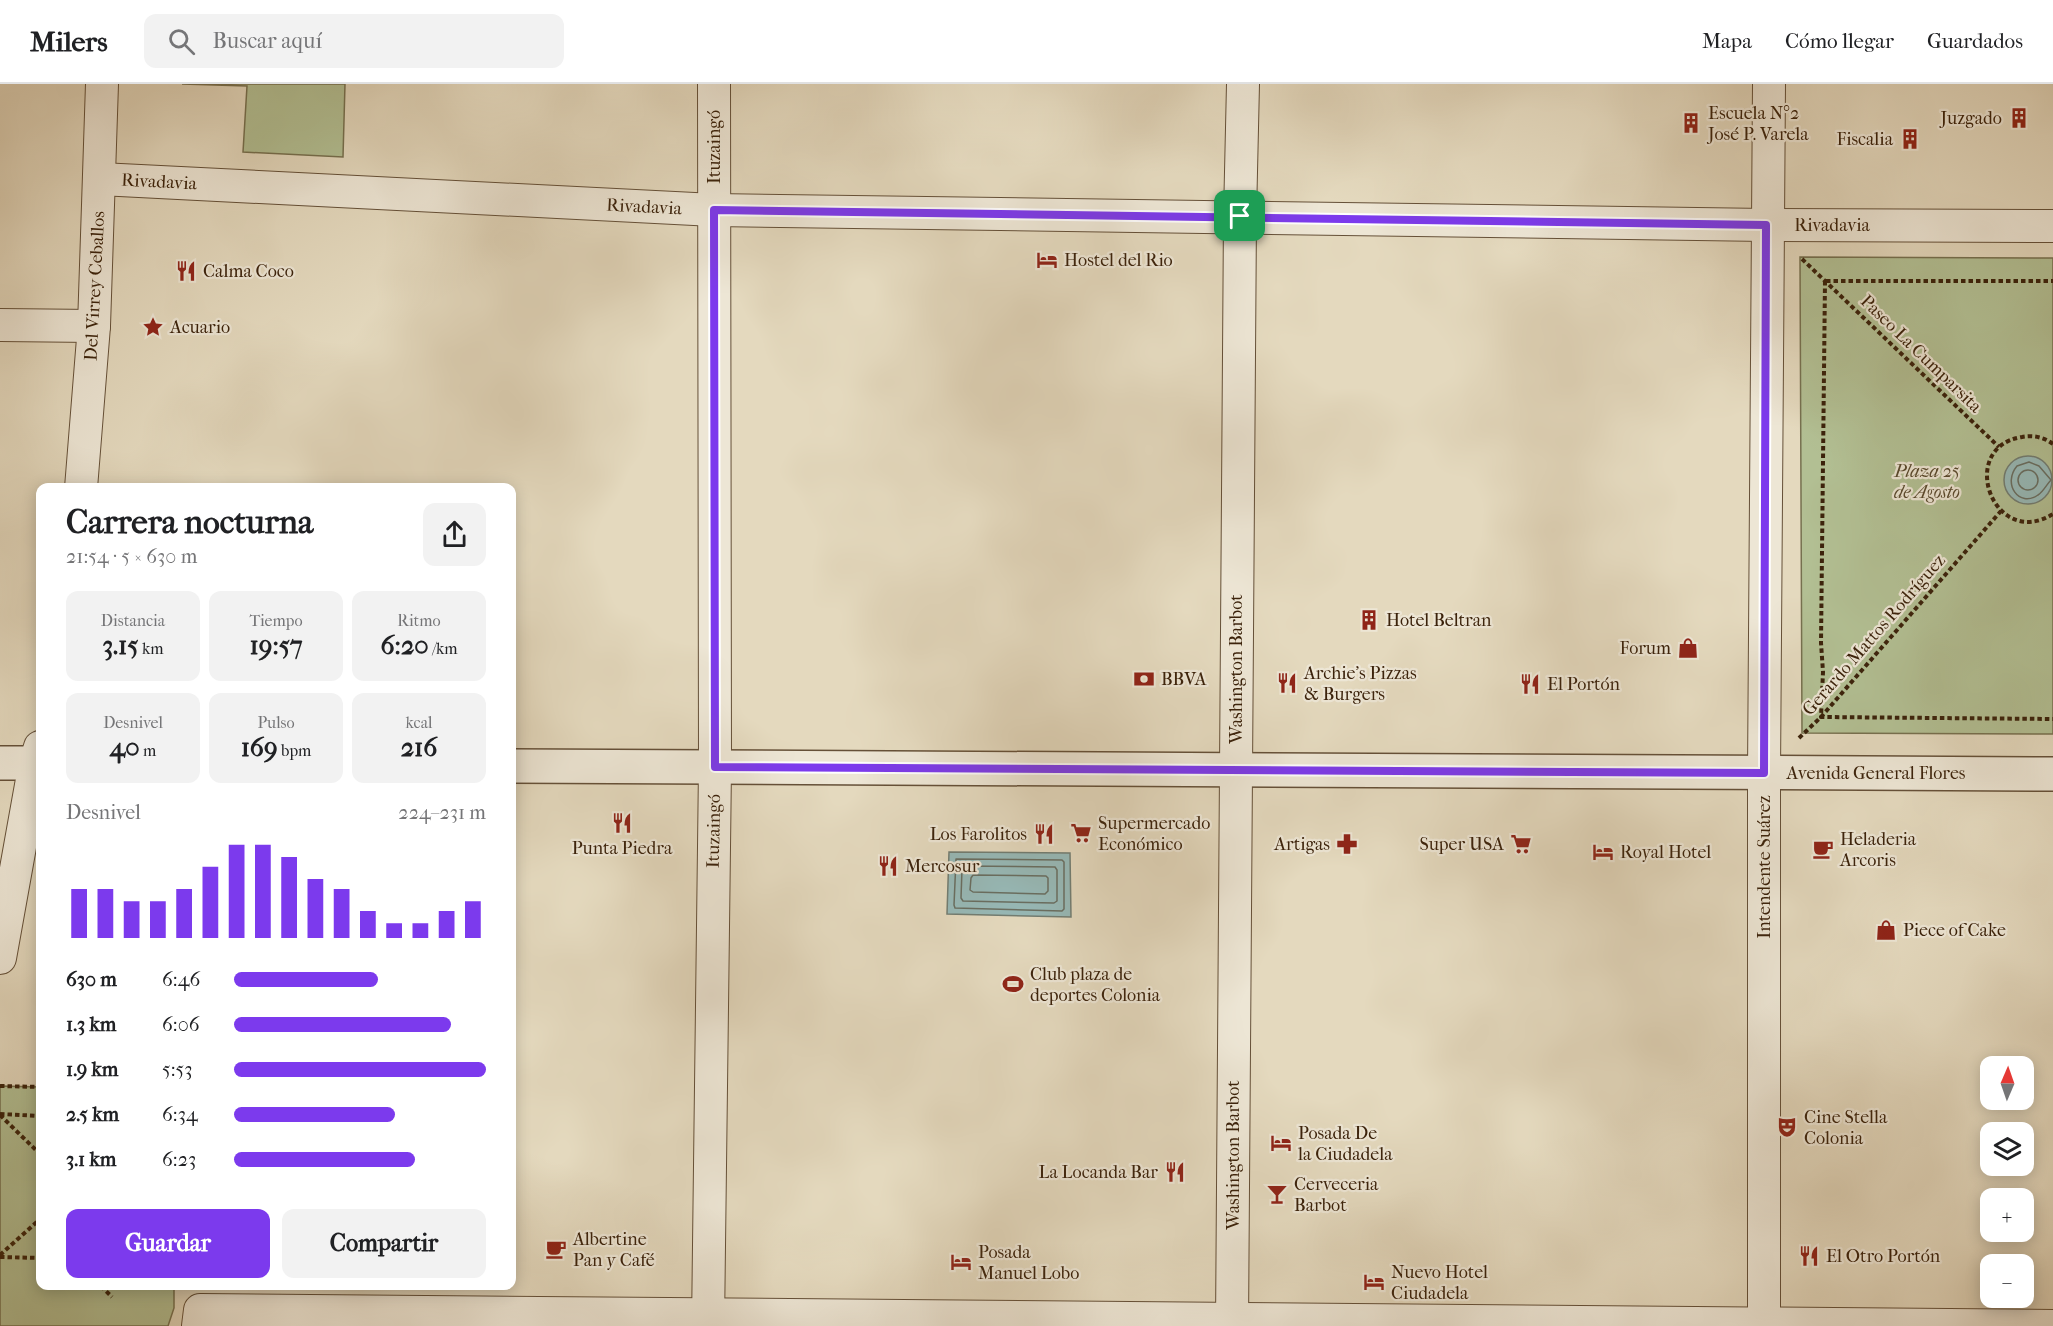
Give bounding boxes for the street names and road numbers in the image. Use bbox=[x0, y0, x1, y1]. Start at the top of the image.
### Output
street label: Ituzaingó bbox=[704, 110, 725, 184]
street label: Rivadavia bbox=[121, 170, 198, 195]
street label: Rivadavia bbox=[606, 195, 683, 220]
street label: Del Virrey Ceballos bbox=[81, 210, 109, 361]
street label: Rivadavia bbox=[1794, 215, 1871, 236]
street label: Paseo La Cumparsita bbox=[1856, 291, 1986, 418]
street label: Gerardo Mattos Rodríguez bbox=[1798, 550, 1950, 720]
street label: Washington Barbot bbox=[1226, 594, 1247, 745]
street label: Avenida General Flores bbox=[1786, 763, 1966, 784]
street label: Ituzaingó bbox=[703, 794, 725, 868]
street label: Intendente Suárez bbox=[1754, 795, 1775, 939]
street label: Washington Barbot bbox=[1223, 1080, 1244, 1231]

